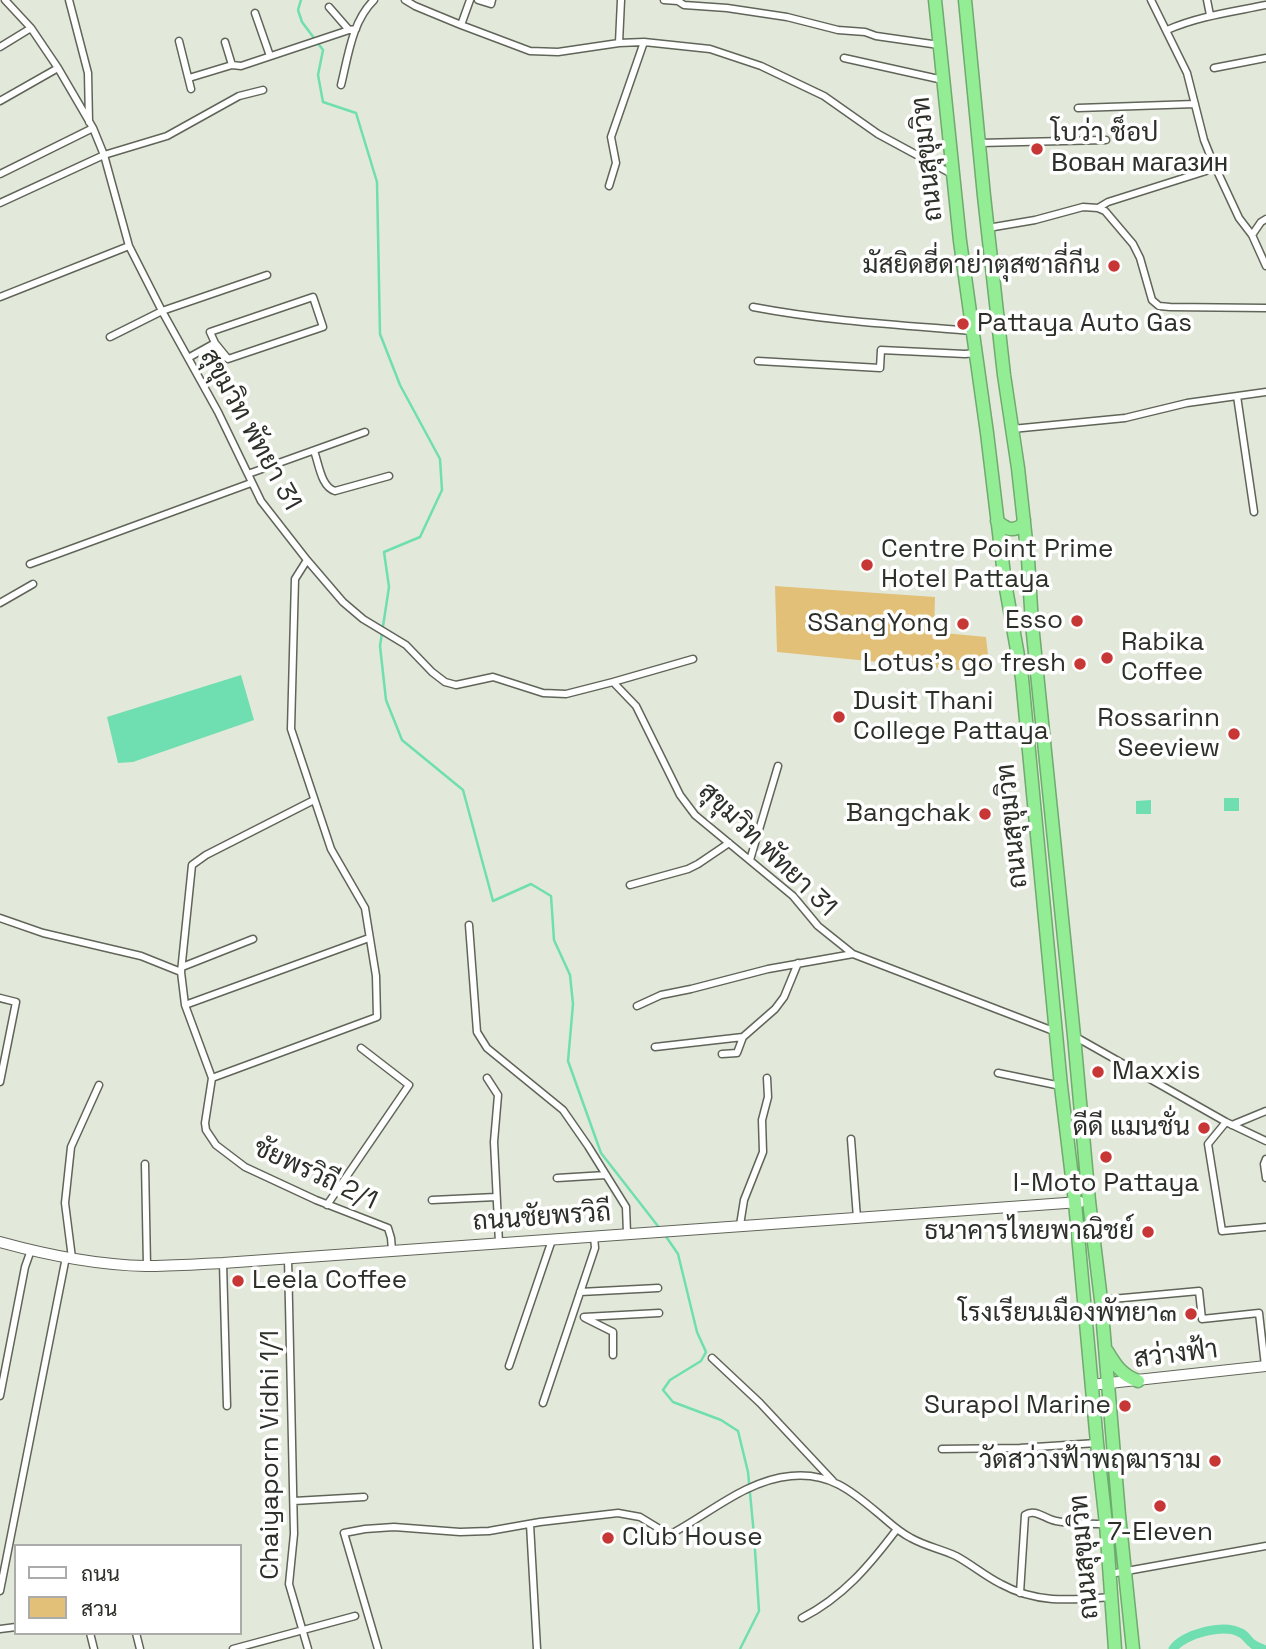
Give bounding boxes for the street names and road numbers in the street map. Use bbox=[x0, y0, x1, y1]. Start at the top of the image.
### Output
street label: ถนนสุขุมวิท bbox=[906, 95, 950, 223]
street label: สุขุมวิท พัทยา 31 bbox=[193, 344, 307, 516]
street label: ถนนสุขุมวิท bbox=[991, 762, 1035, 890]
street label: สุขุมวิท พัทยา 31 bbox=[692, 776, 842, 924]
street label: ชัยพรวิถี 2/1 bbox=[248, 1133, 382, 1217]
street label: ถนนชัยพรวิถี bbox=[472, 1198, 612, 1238]
street label: Chaiyaporn Vidhi 1/1 bbox=[255, 1330, 287, 1580]
street label: สว่างฟ้า bbox=[1132, 1334, 1220, 1376]
street label: ถนนสุขุมวิท bbox=[1064, 1493, 1106, 1621]

